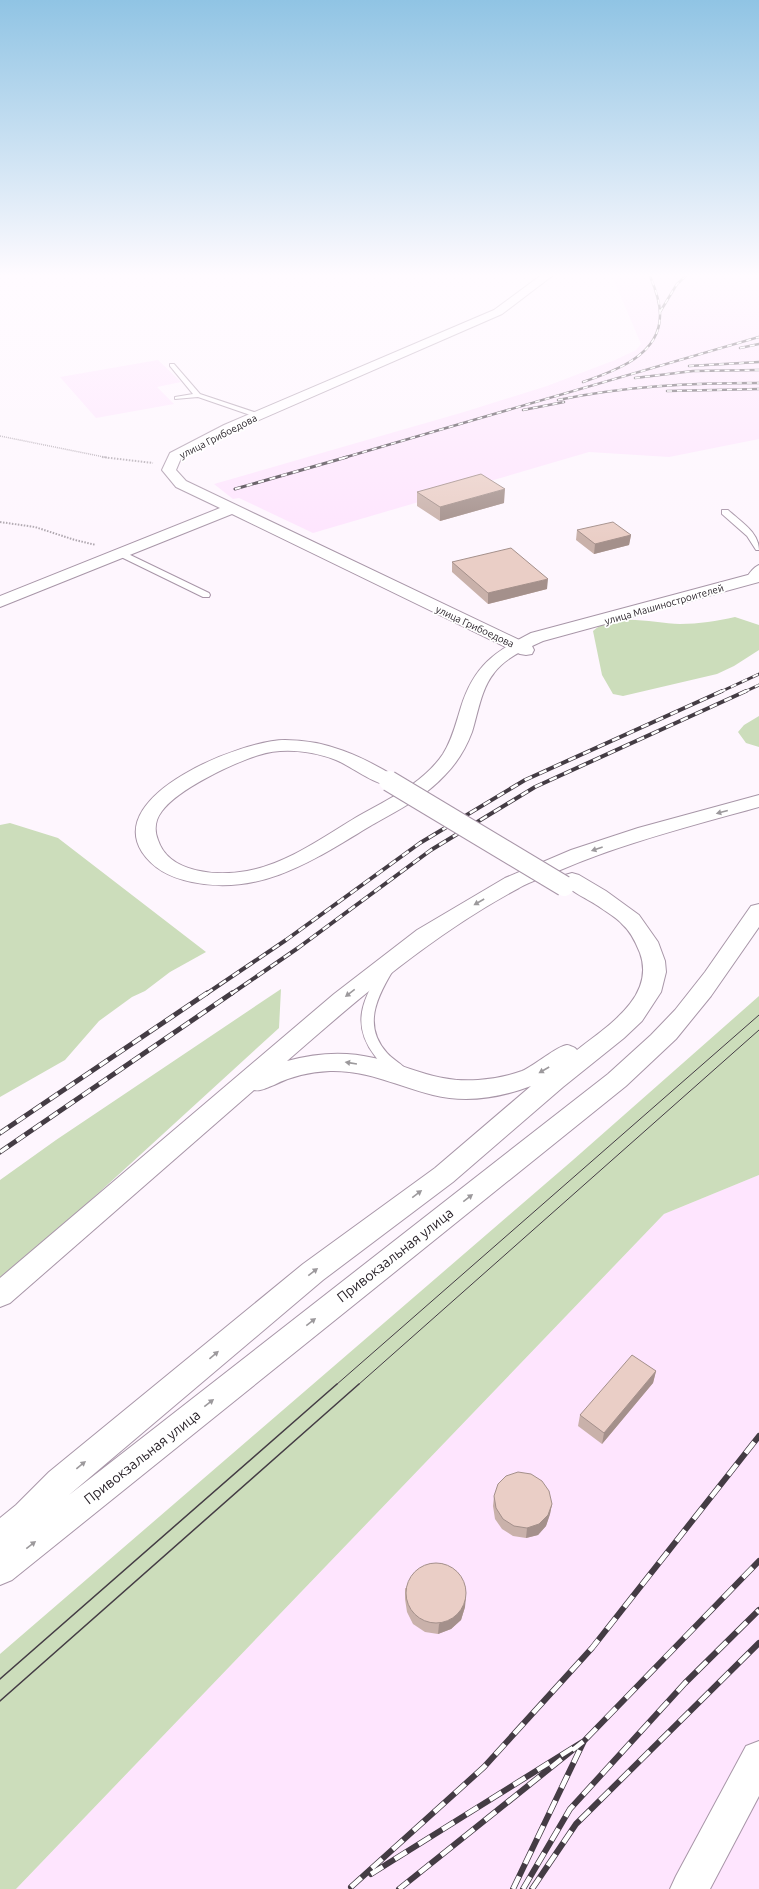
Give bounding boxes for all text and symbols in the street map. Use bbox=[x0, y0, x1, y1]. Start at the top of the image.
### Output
street label: улица Грибоедова bbox=[178, 412, 259, 461]
street label: улица Машиностроителей bbox=[603, 582, 725, 627]
street label: улица Грибоедова bbox=[434, 603, 516, 649]
one-way arrow bbox=[715, 809, 727, 815]
one-way arrow bbox=[591, 846, 603, 852]
one-way arrow bbox=[473, 898, 485, 905]
one-way arrow bbox=[344, 989, 355, 997]
one-way arrow bbox=[345, 1060, 357, 1066]
one-way arrow bbox=[538, 1066, 550, 1073]
one-way arrow bbox=[412, 1190, 423, 1198]
one-way arrow bbox=[462, 1193, 473, 1202]
street label: Привокзальная улица bbox=[334, 1205, 456, 1305]
one-way arrow bbox=[308, 1268, 319, 1276]
one-way arrow bbox=[306, 1318, 317, 1327]
one-way arrow bbox=[208, 1351, 219, 1360]
one-way arrow bbox=[204, 1399, 215, 1407]
street label: Привокзальная улица bbox=[81, 1407, 203, 1507]
one-way arrow bbox=[76, 1460, 86, 1469]
one-way arrow bbox=[25, 1540, 36, 1549]

